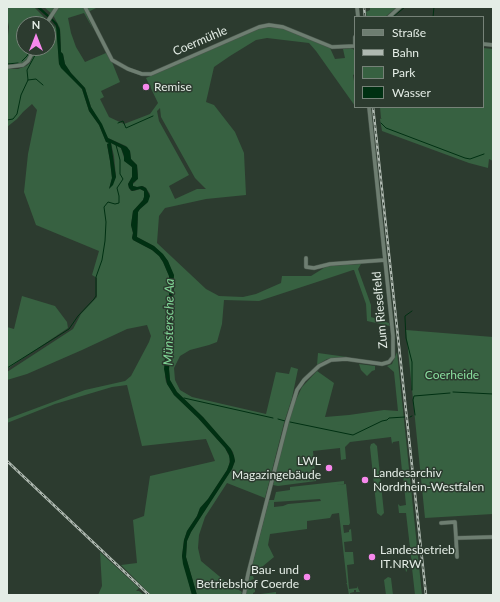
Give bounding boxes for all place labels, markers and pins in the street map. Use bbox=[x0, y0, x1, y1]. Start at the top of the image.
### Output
place label: Remise bbox=[154, 80, 192, 94]
marker: Remise bbox=[141, 82, 151, 92]
place label: LWL Magazingebäude bbox=[232, 454, 321, 482]
marker: LWL Magazingebäude bbox=[324, 463, 334, 473]
place label: Landesarchiv Nordrhein-Westfalen bbox=[373, 466, 484, 494]
marker: Landesarchiv Nordrhein-Westfalen bbox=[360, 475, 370, 485]
place label: Landesbetrieb IT.NRW bbox=[380, 543, 455, 571]
marker: Landesbetrieb IT.NRW bbox=[367, 552, 377, 562]
place label: Bau- und Betriebshof Coerde bbox=[196, 563, 299, 591]
marker: Bau- und Betriebshof Coerde bbox=[302, 572, 312, 582]

